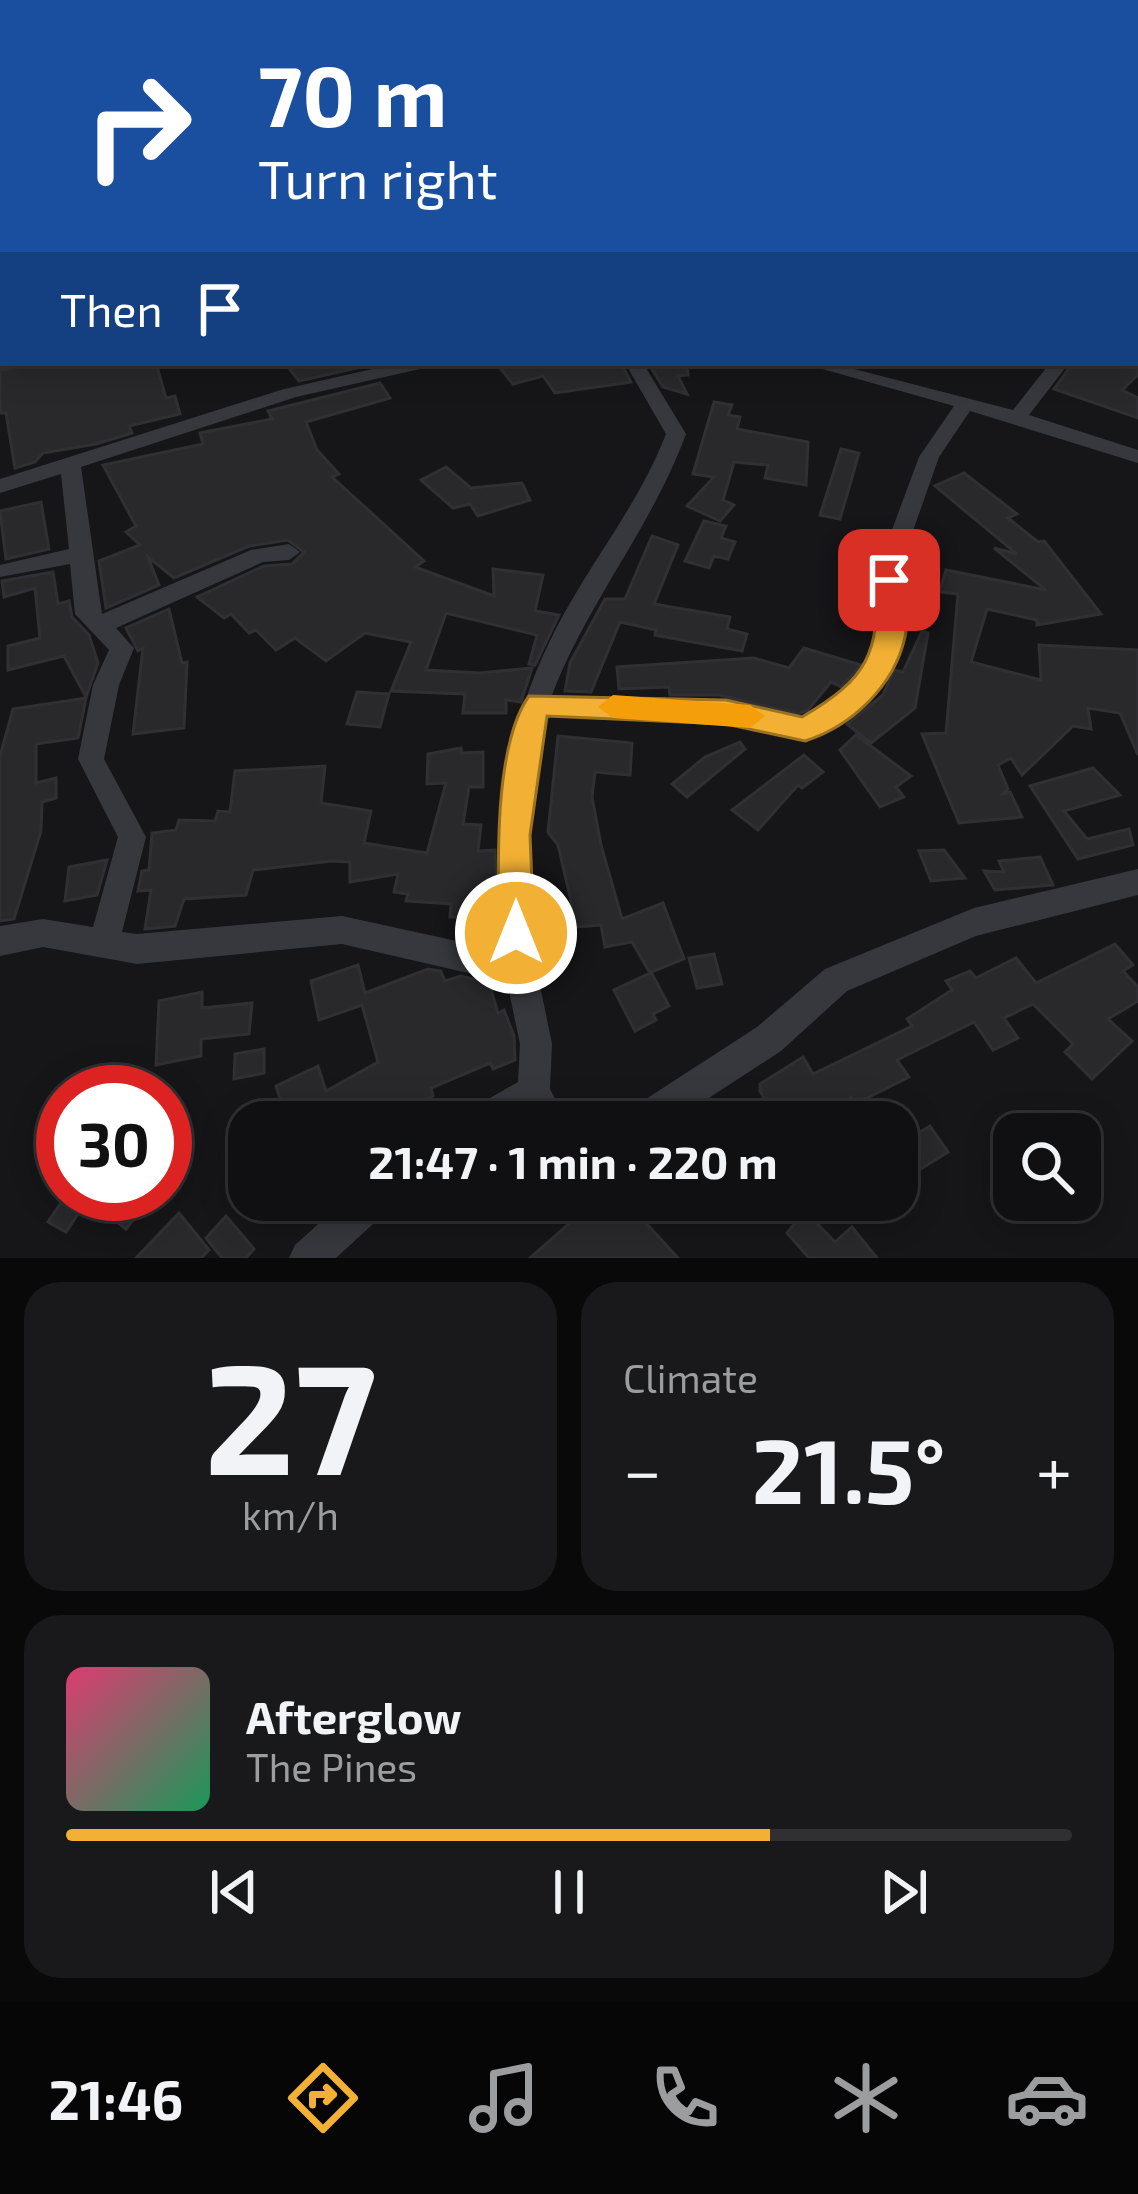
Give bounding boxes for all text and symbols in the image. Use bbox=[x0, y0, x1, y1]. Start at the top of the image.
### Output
text: 70 m bbox=[258, 43, 448, 144]
icon: right bbox=[60, 48, 216, 204]
text: Turn right bbox=[258, 145, 498, 210]
icon: arrive bbox=[187, 276, 253, 342]
text: Then bbox=[60, 282, 163, 336]
pin bbox=[838, 529, 940, 631]
icon: arrive bbox=[856, 547, 922, 613]
position arrow bbox=[453, 870, 579, 996]
speed limit sign: 30 bbox=[36, 1065, 192, 1221]
map controls bbox=[993, 1113, 1101, 1221]
button: search bbox=[993, 1113, 1101, 1221]
text: 21:47 · 1 min · 220 m bbox=[368, 1134, 778, 1188]
text: 27 bbox=[204, 1319, 377, 1506]
text: Climate bbox=[623, 1354, 758, 1401]
text: 21.5° bbox=[752, 1414, 946, 1522]
text: − bbox=[623, 1429, 662, 1508]
text: + bbox=[1036, 1429, 1072, 1508]
text: km/h bbox=[242, 1491, 339, 1538]
text: Afterglow bbox=[246, 1689, 462, 1743]
text: The Pines bbox=[246, 1743, 417, 1790]
icon: previous bbox=[201, 1859, 267, 1925]
icon: pause bbox=[536, 1859, 602, 1925]
icon: next bbox=[871, 1859, 937, 1925]
icon: directions bbox=[281, 2056, 365, 2140]
icon: music bbox=[462, 2056, 546, 2140]
icon: phone bbox=[643, 2056, 727, 2140]
icon: climate bbox=[824, 2056, 908, 2140]
icon: car bbox=[1005, 2056, 1089, 2140]
text: 21:46 bbox=[49, 2066, 183, 2131]

